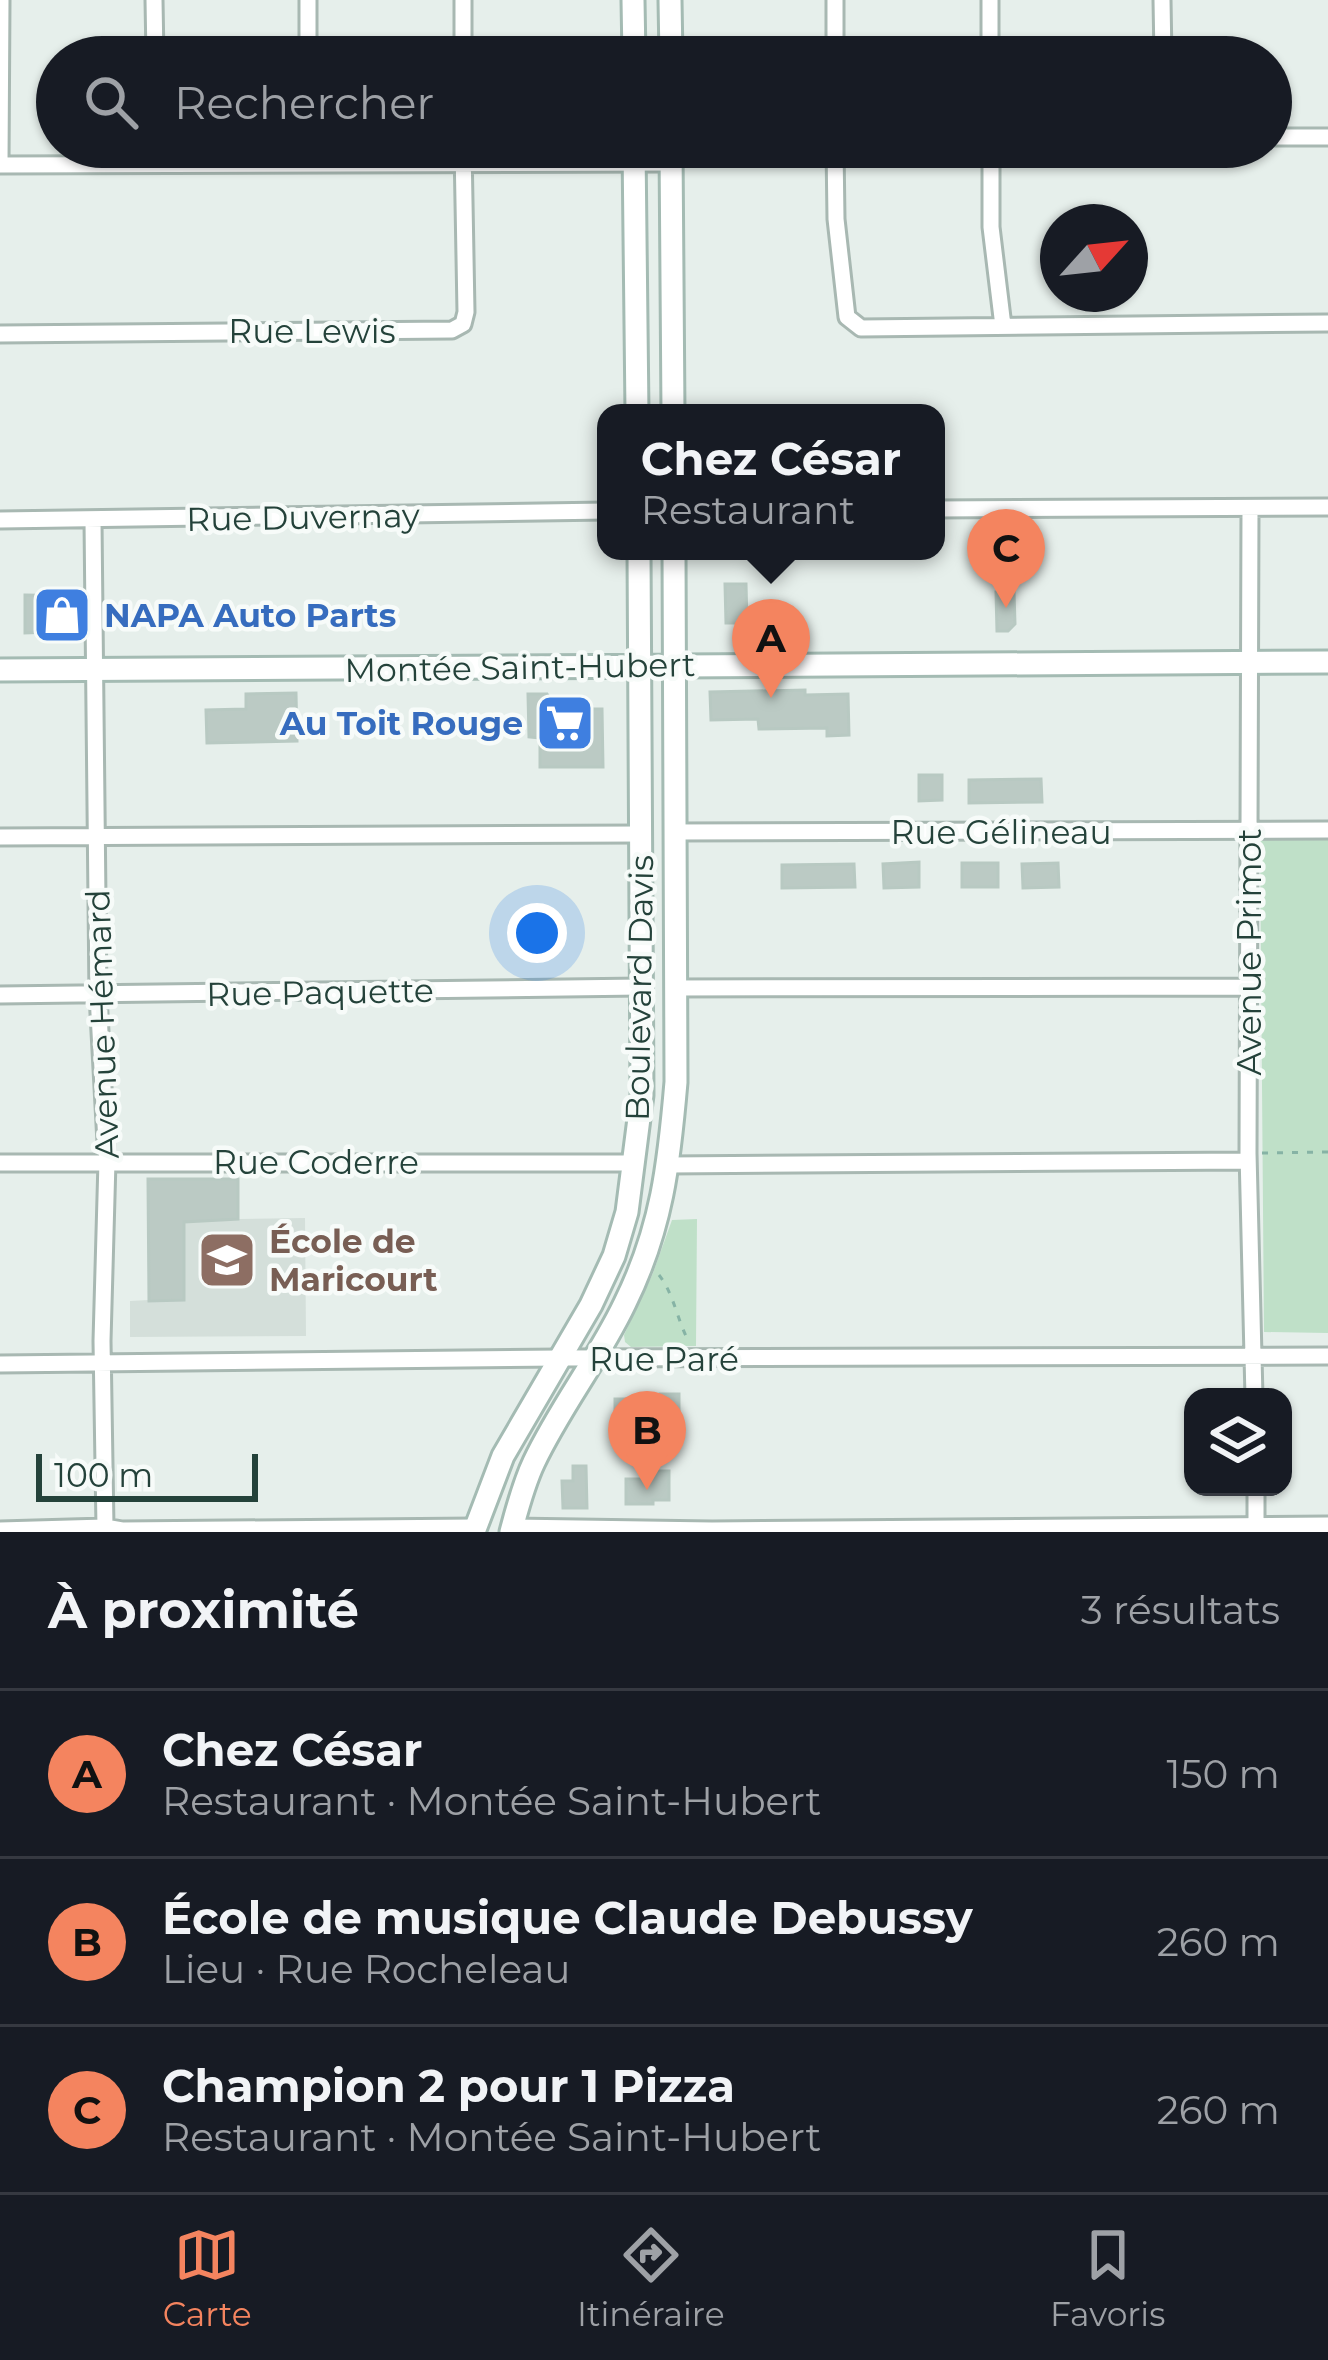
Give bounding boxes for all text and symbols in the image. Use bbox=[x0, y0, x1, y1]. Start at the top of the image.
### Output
search box bbox=[36, 36, 1292, 168]
icon: search bbox=[78, 69, 144, 135]
text: Rechercher bbox=[174, 75, 434, 130]
north arrow bbox=[1040, 204, 1148, 312]
street label: Rue Lewis bbox=[228, 311, 396, 351]
popup bbox=[597, 404, 945, 560]
text: Chez César bbox=[641, 431, 901, 486]
text: Restaurant bbox=[641, 486, 855, 534]
street label: Rue Duvernay bbox=[186, 495, 420, 539]
pin: C bbox=[967, 509, 1045, 608]
shop icon: NAPA Auto Parts bbox=[31, 584, 93, 646]
place label: NAPA Auto Parts bbox=[104, 595, 396, 635]
pin: A bbox=[732, 599, 810, 698]
street label: Montée Saint-Hubert bbox=[344, 644, 696, 690]
supermarket icon: Au Toit Rouge bbox=[534, 692, 596, 754]
place label: Au Toit Rouge bbox=[279, 703, 523, 743]
street label: Rue Gélineau bbox=[890, 812, 1112, 852]
street label: Avenue Primot bbox=[1229, 828, 1269, 1076]
street label: Boulevard Davis bbox=[617, 855, 661, 1121]
street label: Avenue Hémard bbox=[77, 889, 127, 1159]
your location bbox=[507, 903, 567, 963]
street label: Rue Paquette bbox=[206, 970, 434, 1014]
street label: Rue Coderre bbox=[213, 1142, 419, 1182]
place label: École de Maricourt bbox=[269, 1221, 438, 1299]
school or university icon: École de Maricourt bbox=[196, 1229, 258, 1291]
street label: Rue Paré bbox=[589, 1339, 739, 1379]
map controls bbox=[1184, 1388, 1292, 1496]
button: layers bbox=[1184, 1388, 1292, 1496]
pin: B bbox=[608, 1391, 686, 1490]
scale bar bbox=[36, 1448, 258, 1501]
text: 100 m bbox=[54, 1455, 153, 1495]
text: À proximité bbox=[48, 1579, 359, 1641]
text: 3 résultats bbox=[1081, 1586, 1280, 1634]
text: Chez César bbox=[162, 1722, 422, 1777]
text: A bbox=[72, 1750, 102, 1798]
text: 150 m bbox=[1166, 1750, 1280, 1798]
text: Restaurant · Montée Saint-Hubert bbox=[162, 1777, 821, 1825]
text: École de musique Claude Debussy bbox=[162, 1890, 973, 1945]
text: B bbox=[72, 1918, 102, 1966]
text: 260 m bbox=[1157, 1918, 1280, 1966]
text: Lieu · Rue Rocheleau bbox=[162, 1945, 571, 1993]
text: Champion 2 pour 1 Pizza bbox=[162, 2058, 735, 2113]
text: C bbox=[73, 2086, 101, 2134]
text: 260 m bbox=[1157, 2086, 1280, 2134]
text: Restaurant · Montée Saint-Hubert bbox=[162, 2113, 821, 2161]
tab: Carte bbox=[163, 2222, 252, 2334]
tab: Itinéraire bbox=[577, 2222, 725, 2334]
tab: Favoris bbox=[1050, 2222, 1165, 2334]

